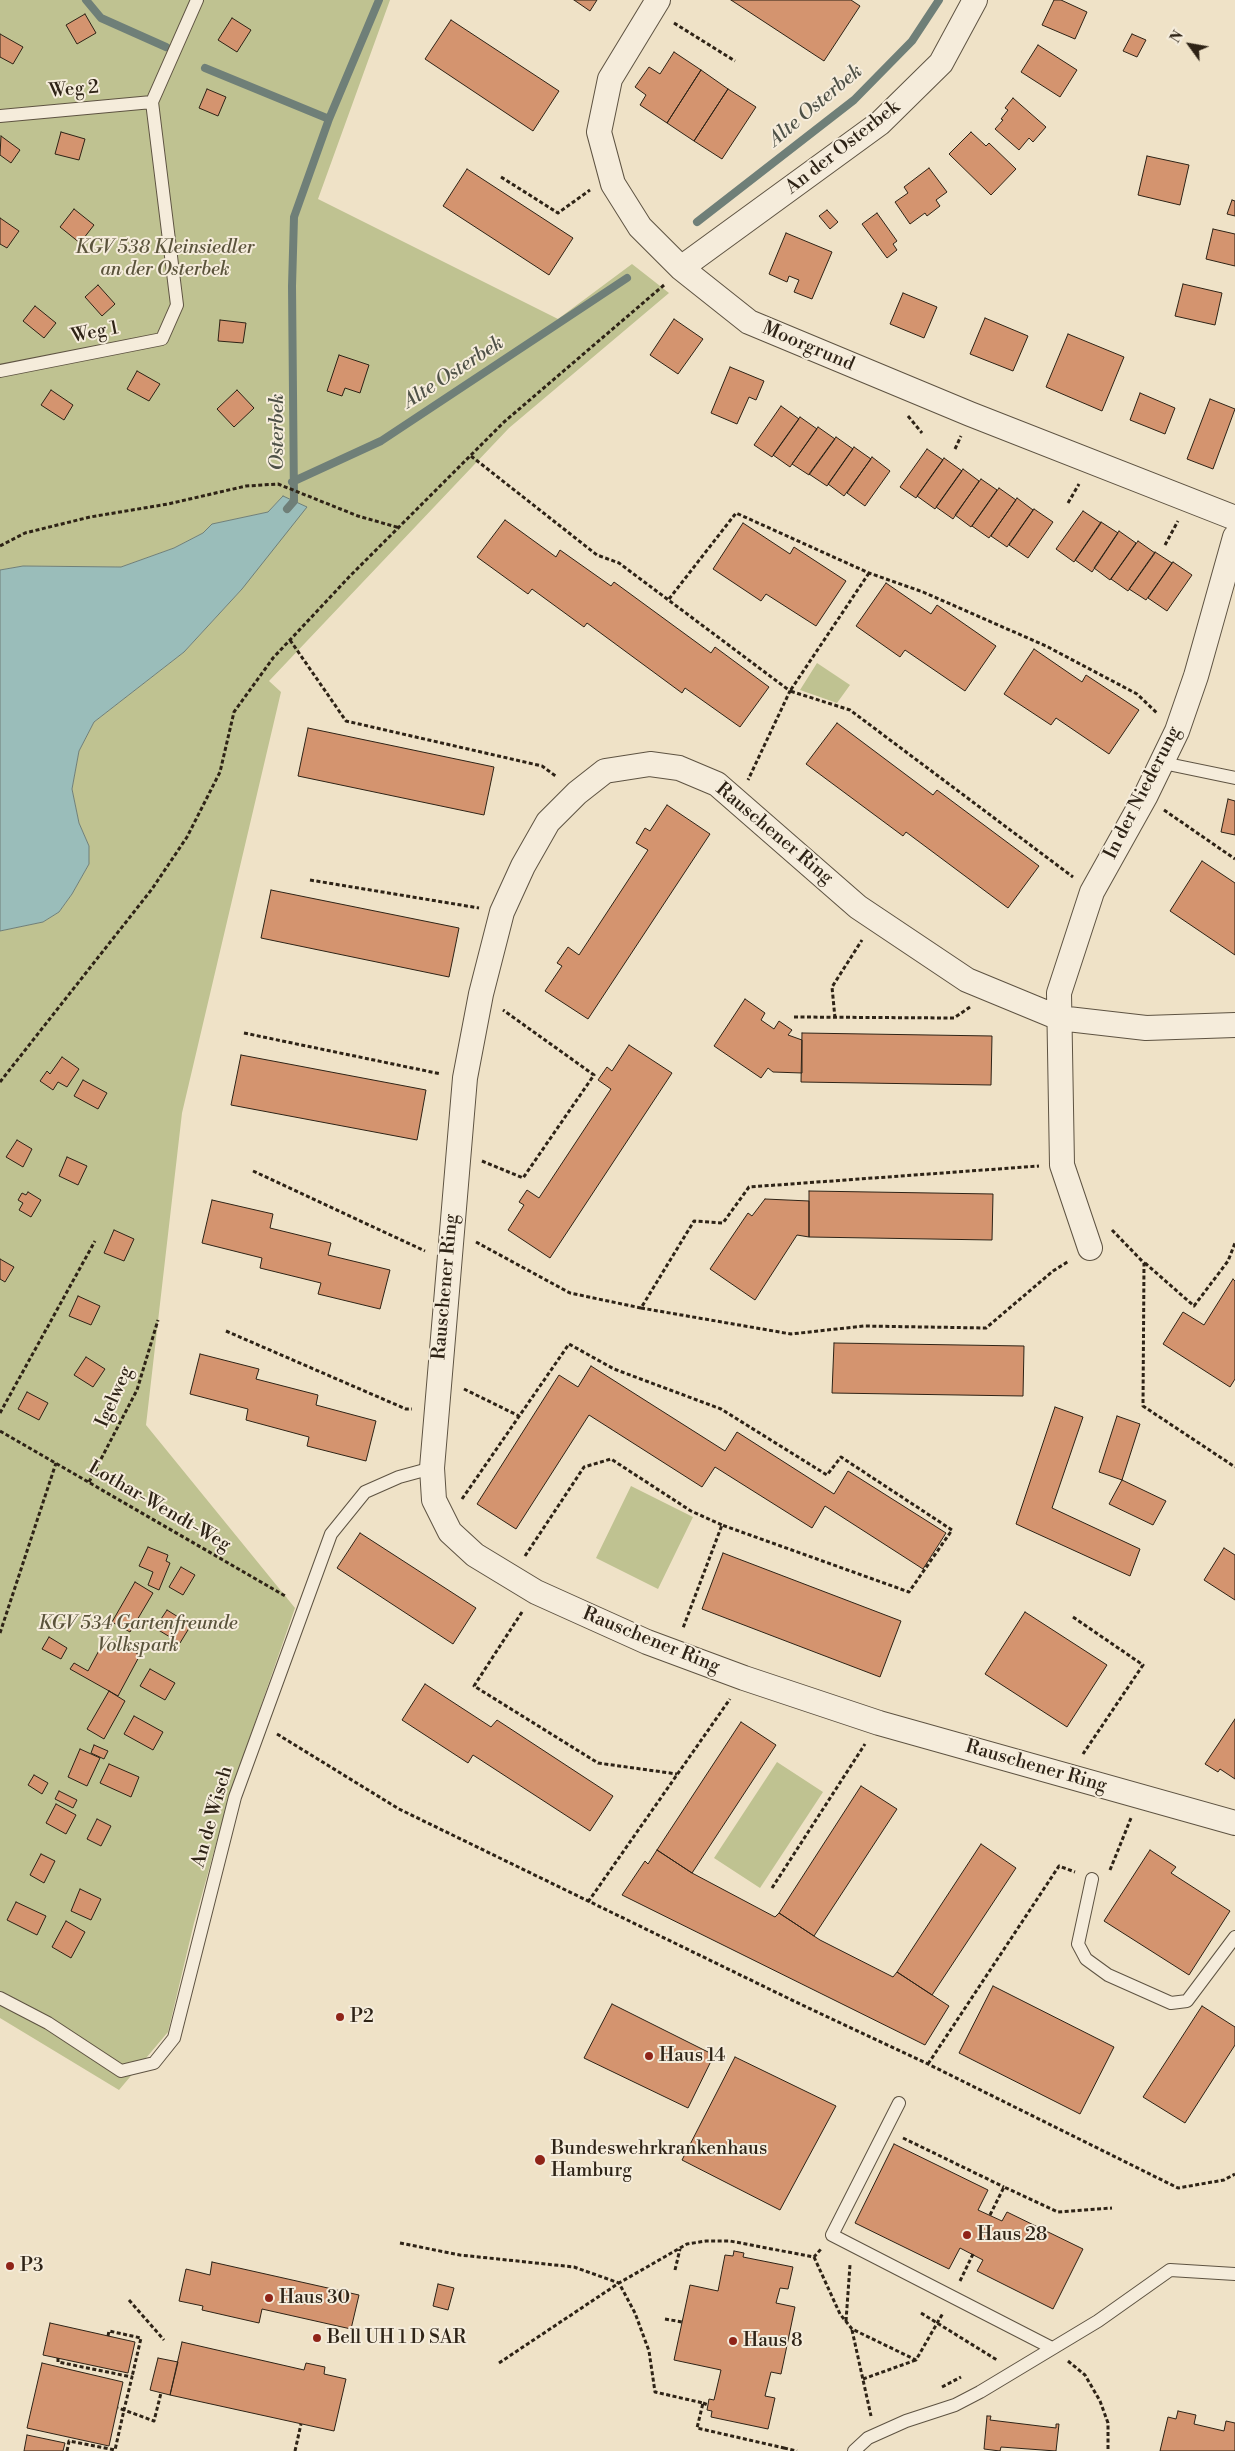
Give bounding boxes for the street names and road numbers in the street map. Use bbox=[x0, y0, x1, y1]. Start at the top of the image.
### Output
street label: Weg 2 bbox=[48, 76, 100, 104]
street label: An der Osterbek bbox=[781, 96, 905, 200]
street label: Weg 1 bbox=[69, 317, 121, 349]
street label: Moorgrund bbox=[758, 317, 858, 377]
street label: In der Niederung bbox=[1100, 723, 1186, 863]
street label: Rauschener Ring bbox=[711, 778, 837, 890]
street label: Rauschener Ring bbox=[428, 1213, 464, 1361]
street label: Igelweg bbox=[91, 1363, 139, 1431]
street label: Lothar-Wendt-Weg bbox=[83, 1457, 235, 1557]
street label: Rauschener Ring bbox=[579, 1603, 723, 1679]
street label: Rauschener Ring bbox=[963, 1736, 1109, 1798]
street label: An de Wisch bbox=[188, 1764, 238, 1870]

